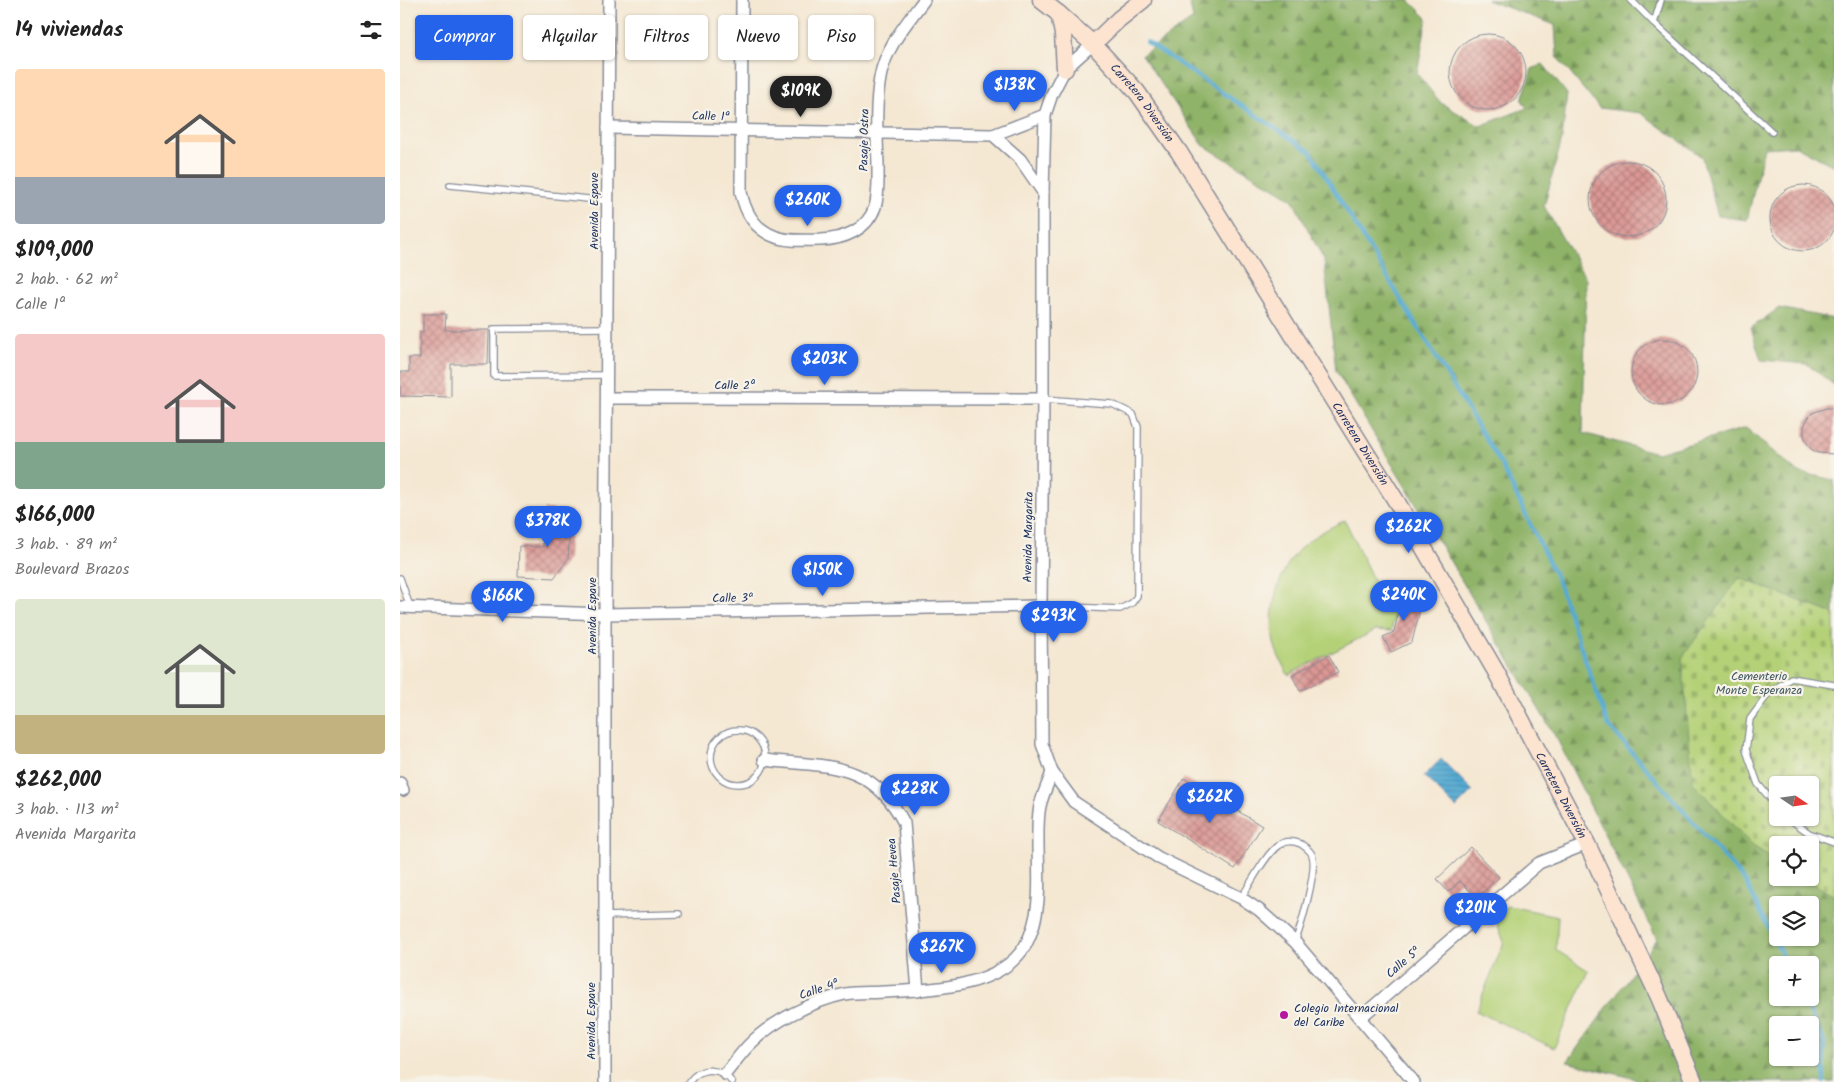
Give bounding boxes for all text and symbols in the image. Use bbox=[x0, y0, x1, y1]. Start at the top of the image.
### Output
text: 14 viviendas bbox=[15, 14, 123, 47]
chip: Comprar bbox=[415, 15, 513, 60]
chip: Alquilar bbox=[523, 15, 615, 60]
chip: Filtros bbox=[625, 15, 708, 60]
chip: Nuevo bbox=[718, 15, 798, 60]
chip: Piso bbox=[808, 15, 874, 60]
icon: filters bbox=[357, 16, 385, 44]
street label: Carretera Diversión bbox=[1105, 59, 1179, 147]
pin: $138K bbox=[980, 70, 1050, 112]
text: $138K bbox=[994, 73, 1036, 98]
pin: $109K bbox=[766, 76, 836, 118]
text: $109K bbox=[781, 79, 821, 104]
icon: home bbox=[155, 101, 245, 191]
street label: Calle 1ª bbox=[692, 107, 730, 126]
street label: Pasaje Ostra bbox=[854, 108, 875, 172]
street label: Avenida Espave bbox=[585, 172, 604, 250]
pin: $260K bbox=[773, 184, 843, 227]
text: $260K bbox=[785, 188, 831, 213]
text: $109,000 bbox=[15, 234, 93, 267]
text: 2 hab. · 62 m² bbox=[15, 267, 118, 292]
text: Calle 1ª bbox=[15, 292, 66, 317]
pin: $203K bbox=[790, 344, 860, 386]
text: $203K bbox=[802, 347, 848, 372]
icon: home bbox=[155, 366, 245, 456]
street label: Calle 2ª bbox=[714, 376, 756, 395]
street label: Carretera Diversión bbox=[1327, 398, 1393, 490]
street label: Avenida Margarita bbox=[1018, 491, 1039, 583]
text: $166,000 bbox=[15, 499, 94, 532]
pin: $378K bbox=[513, 506, 583, 548]
text: $378K bbox=[526, 509, 570, 534]
pin: $262K bbox=[1374, 512, 1444, 554]
text: $262K bbox=[1386, 515, 1432, 540]
text: 3 hab. · 89 m² bbox=[15, 532, 117, 557]
pin: $150K bbox=[788, 554, 858, 597]
text: Boulevard Brazos bbox=[15, 557, 129, 582]
text: $150K bbox=[803, 558, 843, 583]
street label: Avenida Espave bbox=[583, 577, 602, 655]
pin: $166K bbox=[468, 580, 538, 623]
pin: $240K bbox=[1369, 580, 1439, 622]
text: $240K bbox=[1381, 583, 1427, 608]
text: $166K bbox=[482, 584, 524, 609]
street label: Calle 3ª bbox=[712, 589, 754, 608]
pin: $293K bbox=[1019, 600, 1089, 643]
text: $293K bbox=[1031, 604, 1077, 629]
icon: home bbox=[155, 631, 245, 721]
park label: Cementerio Monte Esperanza bbox=[1716, 667, 1803, 700]
street label: Carretera Diversión bbox=[1530, 749, 1592, 842]
text: $262,000 bbox=[15, 764, 101, 797]
pin: $228K bbox=[880, 774, 950, 816]
north arrow bbox=[1769, 776, 1819, 826]
map controls bbox=[1769, 776, 1819, 1066]
text: $228K bbox=[891, 777, 939, 802]
pin: $262K bbox=[1175, 782, 1245, 824]
text: $262K bbox=[1187, 785, 1233, 810]
text: 3 hab. · 113 m² bbox=[15, 797, 119, 822]
text: Avenida Margarita bbox=[15, 822, 136, 847]
button: locate bbox=[1769, 836, 1819, 886]
street label: Pasaje Hevea bbox=[882, 837, 907, 905]
pin: $201K bbox=[1441, 892, 1511, 935]
text: $201K bbox=[1455, 896, 1497, 921]
button: layers bbox=[1769, 896, 1819, 946]
pin: $267K bbox=[907, 932, 977, 974]
text: $267K bbox=[920, 935, 964, 960]
street label: Calle 5ª bbox=[1382, 942, 1425, 983]
button: + bbox=[1769, 956, 1819, 1006]
street label: Calle 4ª bbox=[797, 974, 842, 1005]
street label: Avenida Espave bbox=[582, 982, 601, 1060]
place label: Colegio Internacional del Caribe bbox=[1294, 999, 1399, 1032]
marker: Colegio Internacional del Caribe bbox=[1278, 1009, 1290, 1021]
button: − bbox=[1769, 1016, 1819, 1066]

